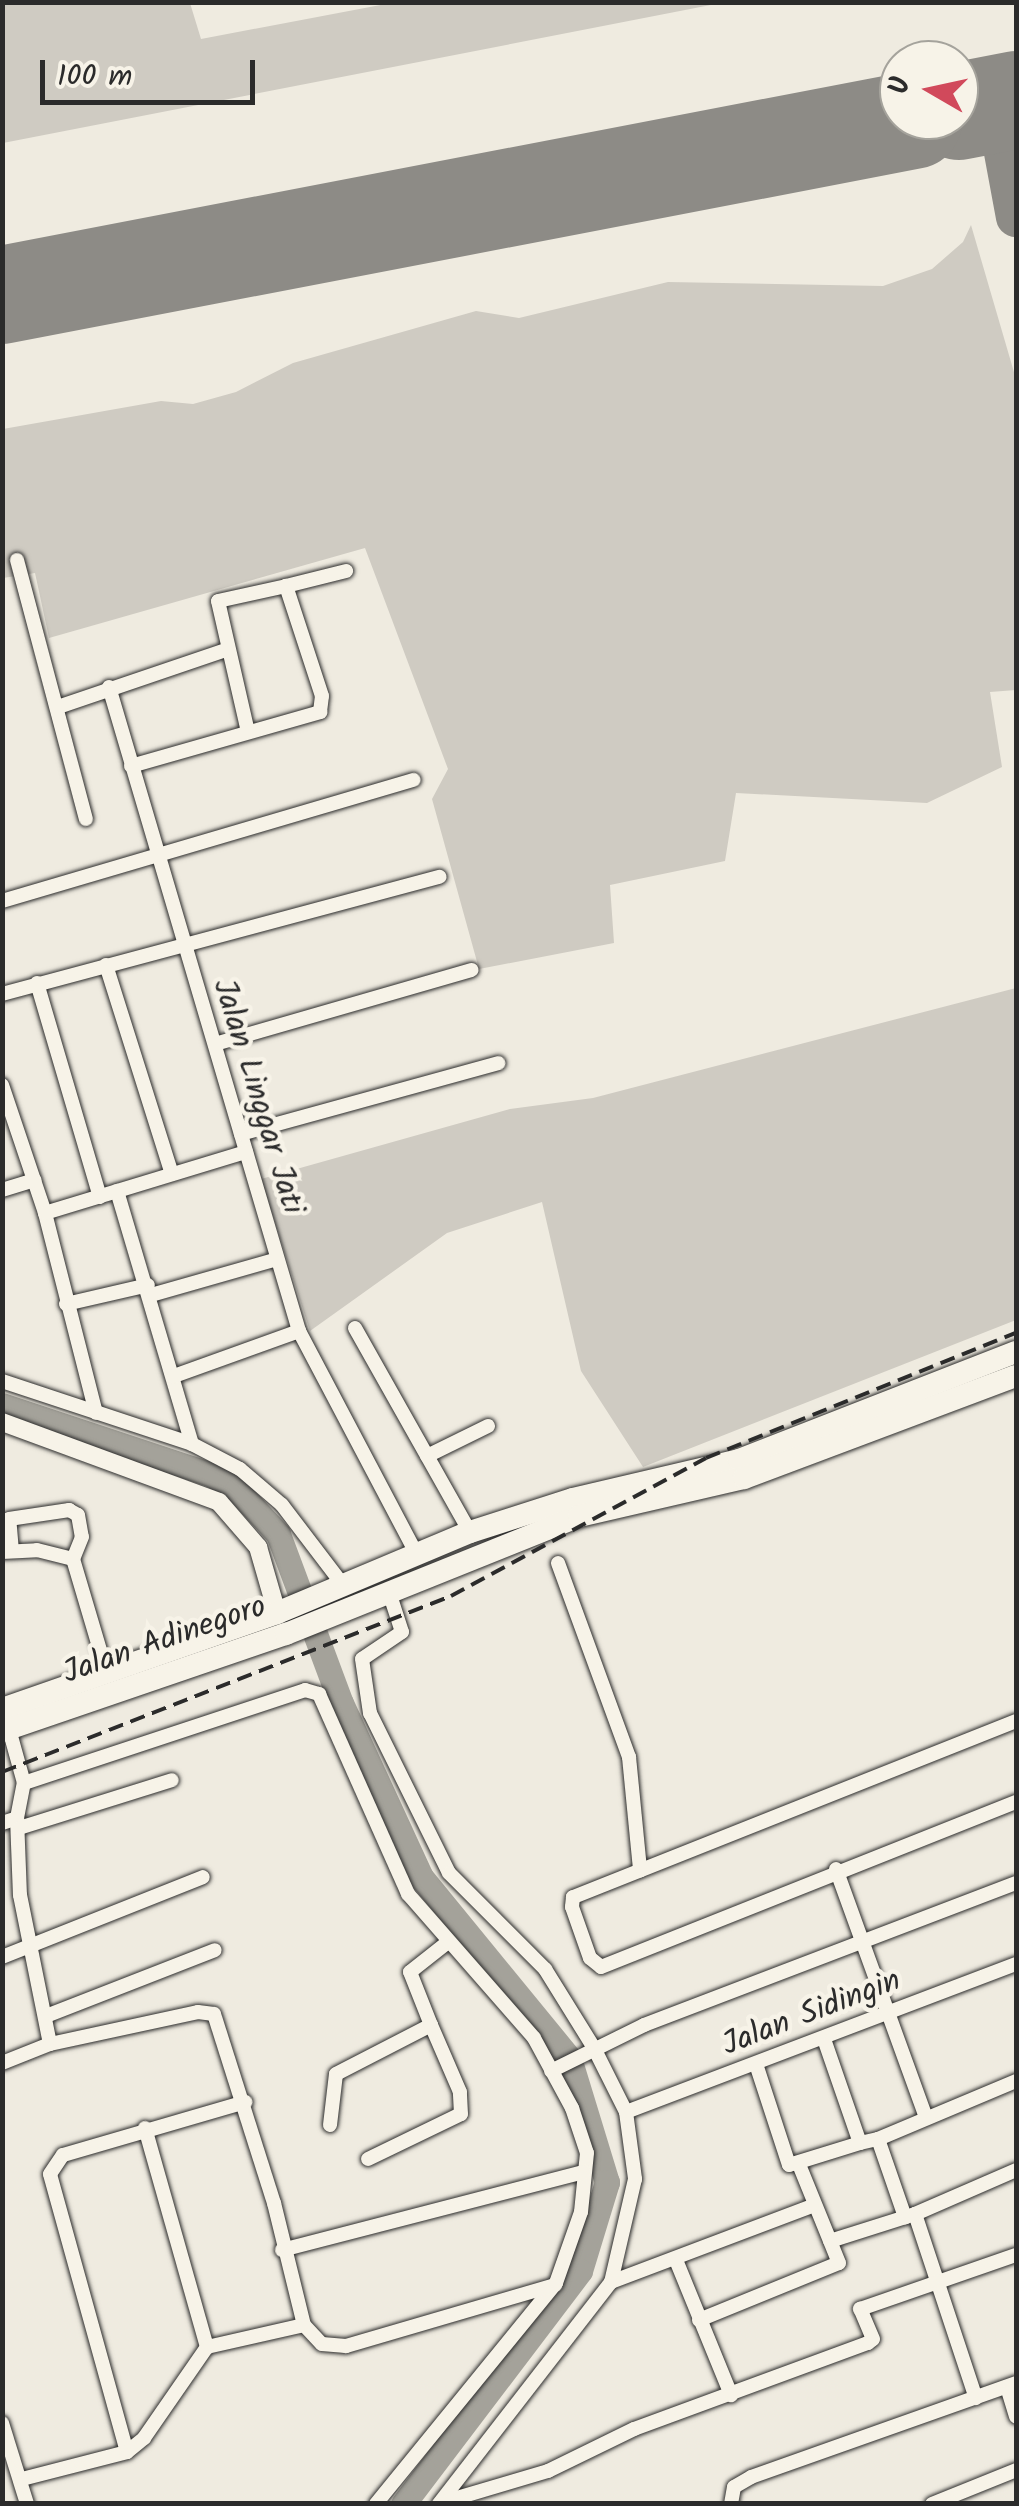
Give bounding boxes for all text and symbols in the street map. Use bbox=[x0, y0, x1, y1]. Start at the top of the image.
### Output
scale bar bbox=[45, 40, 260, 102]
north arrow bbox=[879, 40, 979, 140]
text: 100 m bbox=[57, 53, 132, 101]
text: U bbox=[877, 74, 924, 97]
street label: Jalan Linggar Jati bbox=[203, 975, 311, 1219]
street label: Jalan Adinegoro bbox=[59, 1588, 271, 1694]
street label: Jalan Sidingin bbox=[717, 1962, 907, 2066]

